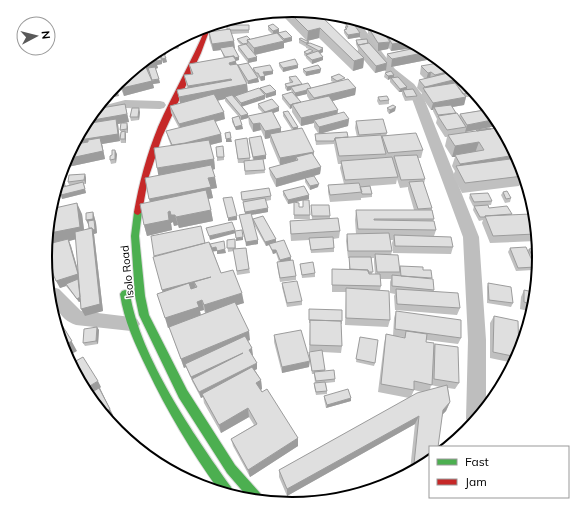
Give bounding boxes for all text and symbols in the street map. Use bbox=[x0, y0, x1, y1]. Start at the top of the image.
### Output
north arrow bbox=[16, 16, 56, 56]
text: N bbox=[38, 30, 53, 40]
street label: Isolo Road bbox=[117, 245, 137, 299]
legend bbox=[429, 446, 569, 498]
text: Fast bbox=[465, 454, 489, 469]
text: Jam bbox=[465, 474, 487, 489]

